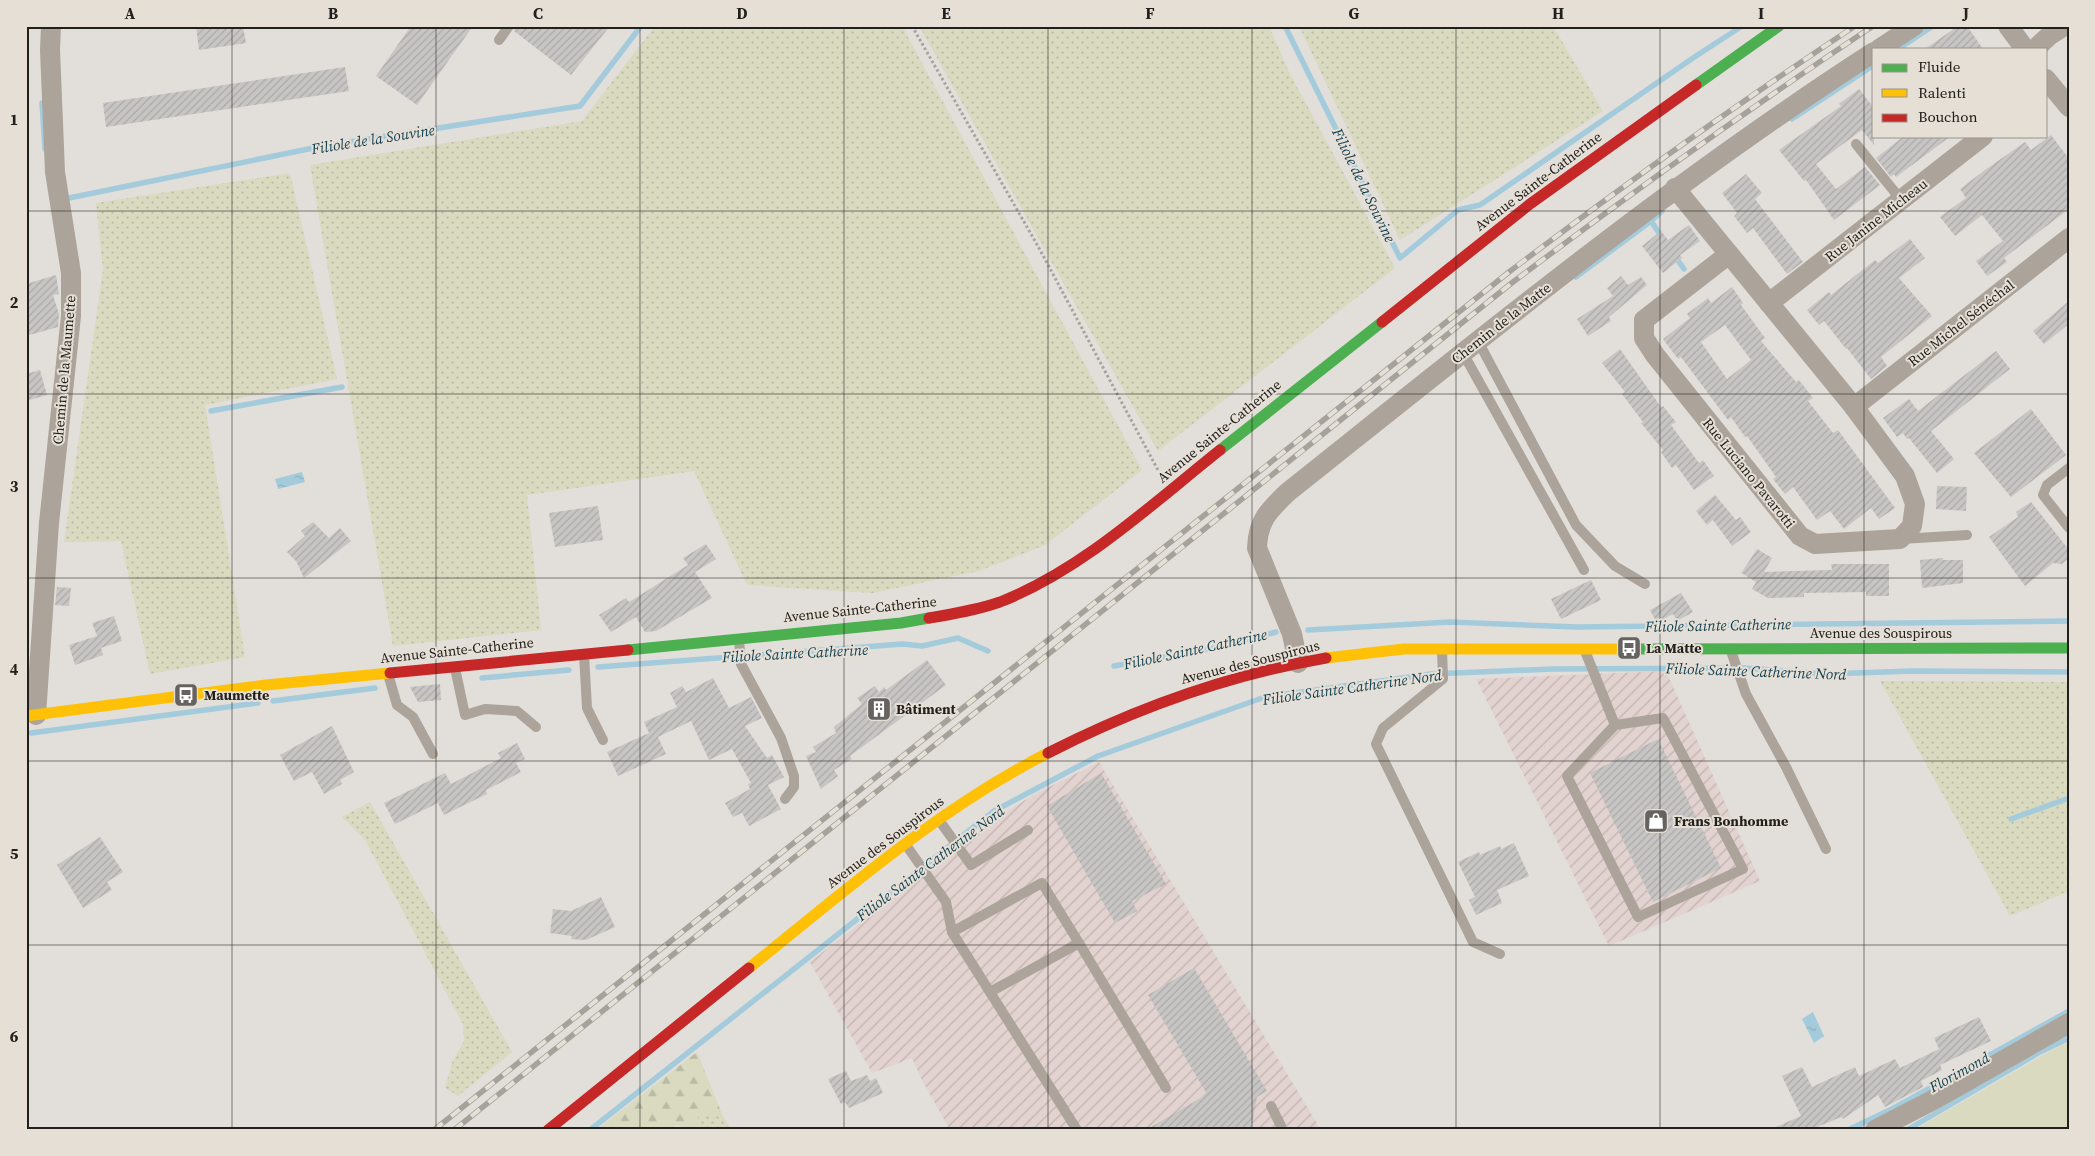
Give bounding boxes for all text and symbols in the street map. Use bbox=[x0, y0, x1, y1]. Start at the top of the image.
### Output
text: A bbox=[125, 2, 136, 24]
text: B bbox=[328, 2, 339, 24]
text: C bbox=[533, 2, 543, 24]
text: D bbox=[736, 2, 748, 24]
text: E bbox=[941, 2, 951, 24]
text: F bbox=[1145, 2, 1155, 24]
text: G bbox=[1349, 2, 1360, 24]
text: H bbox=[1552, 2, 1564, 24]
text: I bbox=[1758, 2, 1764, 24]
text: J bbox=[1962, 2, 1969, 24]
legend bbox=[1872, 48, 2048, 138]
text: Fluide bbox=[1918, 56, 1961, 77]
text: Ralenti bbox=[1918, 82, 1966, 103]
text: Bouchon bbox=[1918, 106, 1978, 127]
text: 1 bbox=[10, 108, 18, 130]
water label: Filiole de la Souvine bbox=[309, 119, 436, 159]
water label: Filiole de la Souvine bbox=[1327, 124, 1401, 246]
street label: Avenue Sainte-Catherine bbox=[1470, 127, 1606, 235]
street label: Rue Janine Micheau bbox=[1821, 174, 1931, 266]
street label: Rue Michel Sénéchal bbox=[1904, 275, 2018, 371]
street label: Chemin de la Matte bbox=[1447, 278, 1555, 368]
text: 2 bbox=[10, 291, 19, 313]
street label: Chemin de la Maumette bbox=[48, 295, 80, 445]
street label: Avenue Sainte-Catherine bbox=[1153, 375, 1285, 487]
street label: Rue Luciano Pavarotti bbox=[1698, 414, 1800, 532]
text: 3 bbox=[10, 475, 19, 497]
street label: Avenue Sainte-Catherine bbox=[782, 591, 938, 627]
water label: Filiole Sainte Catherine bbox=[1644, 613, 1791, 637]
street label: Avenue des Souspirous bbox=[1810, 623, 1952, 643]
water label: Filiole Sainte Catherine bbox=[1120, 624, 1269, 675]
street label: Avenue Sainte-Catherine bbox=[379, 632, 535, 668]
street label: Avenue des Souspirous bbox=[1179, 635, 1321, 689]
bus stop icon: La Matte bbox=[1616, 635, 1642, 661]
place label: La Matte bbox=[1646, 638, 1701, 658]
water label: Filiole Sainte Catherine bbox=[720, 639, 869, 667]
water label: Filiole Sainte Catherine Nord bbox=[1664, 657, 1847, 685]
text: 4 bbox=[10, 658, 19, 680]
water label: Filiole Sainte Catherine Nord bbox=[1260, 664, 1443, 710]
bus stop icon: Maumette bbox=[173, 682, 199, 708]
place label: Maumette bbox=[204, 685, 269, 705]
building icon: Bâtiment bbox=[866, 696, 892, 722]
place label: Bâtiment bbox=[896, 699, 957, 719]
street label: Avenue des Souspirous bbox=[822, 791, 948, 893]
water label: Filiole Sainte Catherine Nord bbox=[851, 800, 1009, 926]
shop icon: Frans Bonhomme bbox=[1643, 808, 1669, 834]
place label: Frans Bonhomme bbox=[1674, 811, 1788, 831]
text: 5 bbox=[10, 842, 19, 864]
text: 6 bbox=[10, 1025, 19, 1047]
water label: Florimond bbox=[1924, 1047, 1993, 1098]

